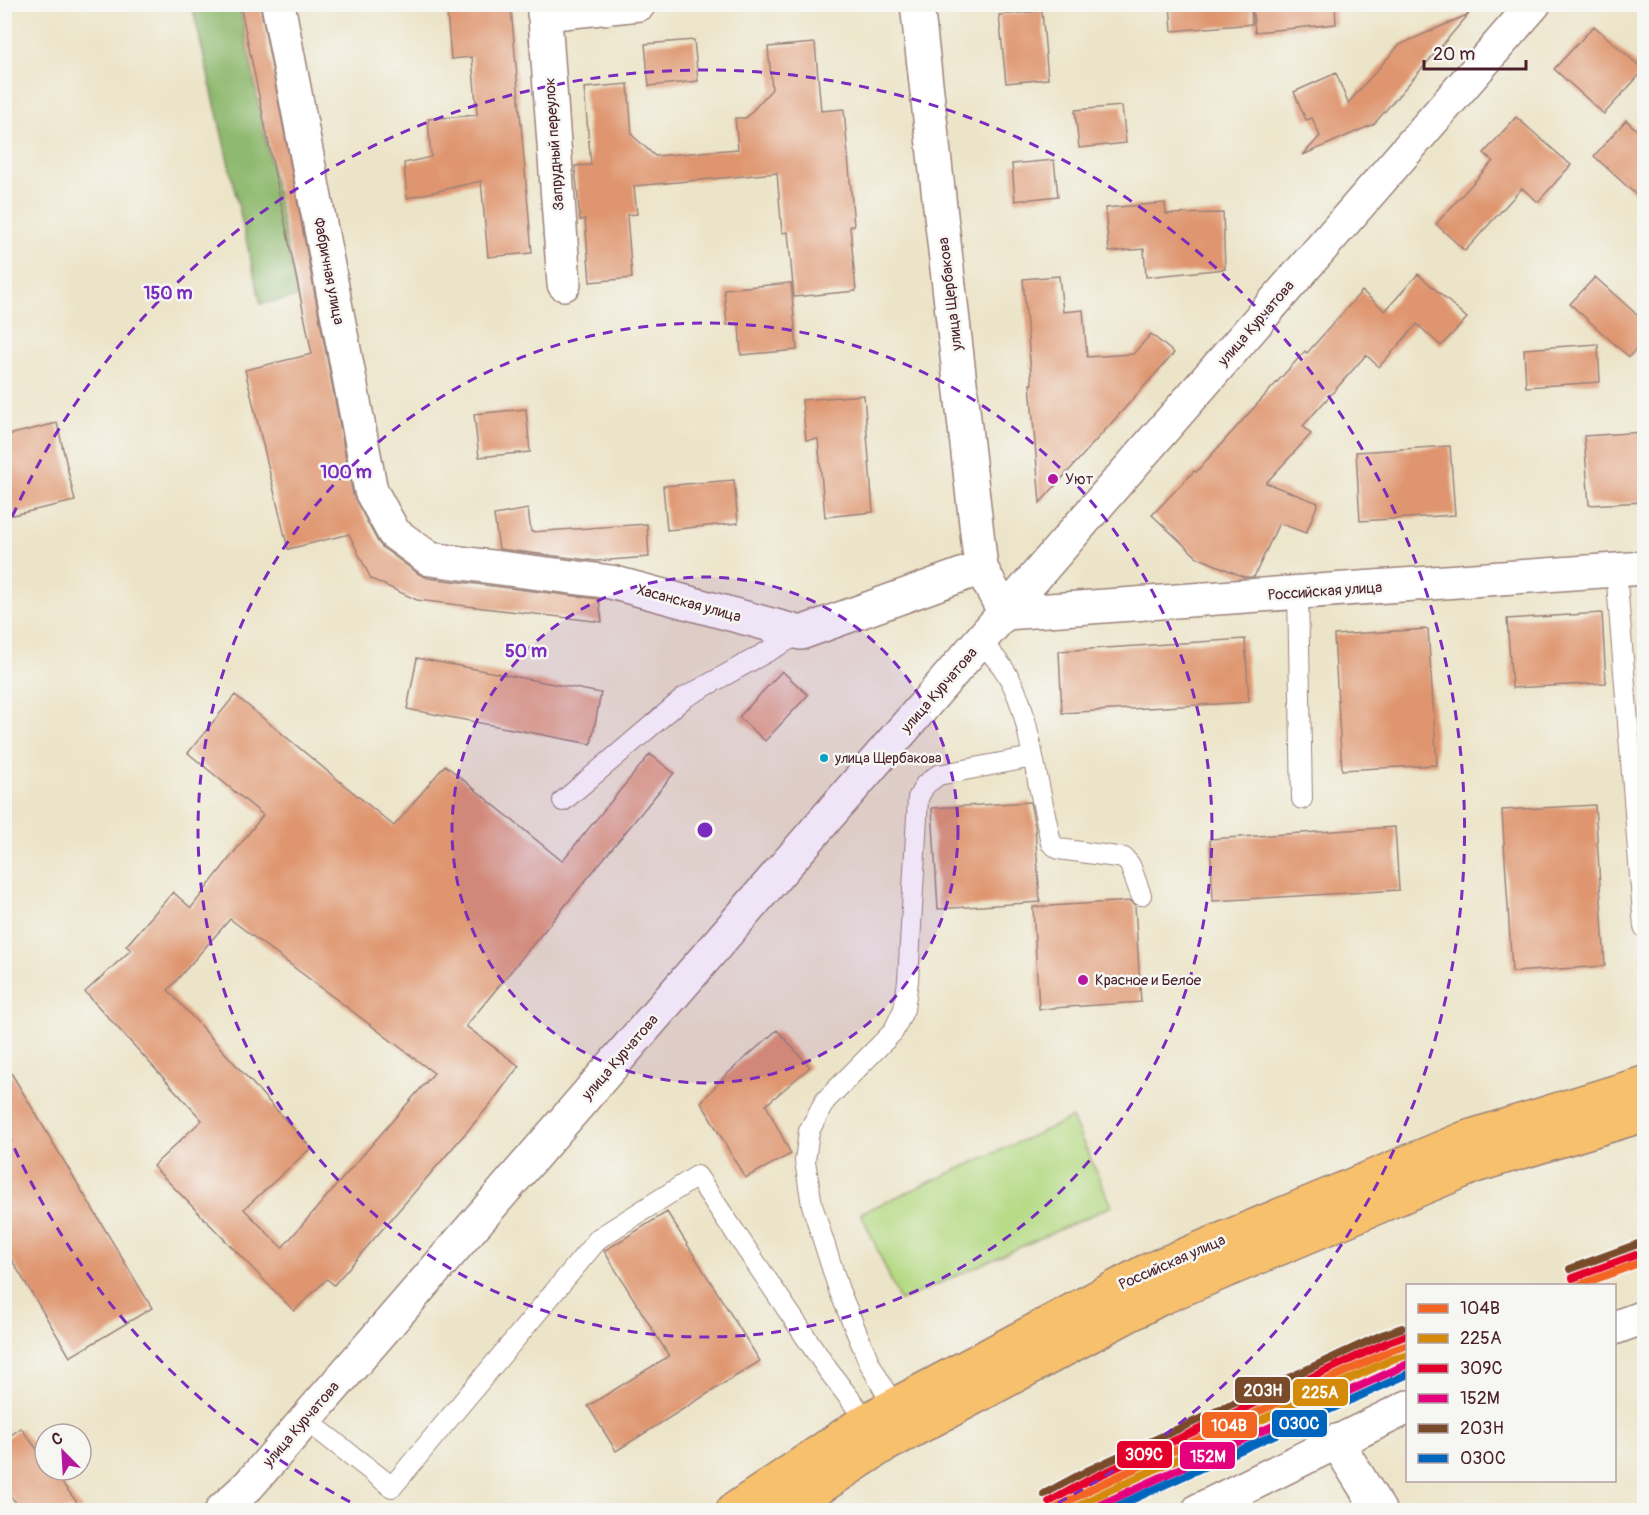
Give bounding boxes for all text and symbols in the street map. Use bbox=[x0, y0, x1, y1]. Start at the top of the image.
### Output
scale bar bbox=[1424, 33, 1526, 71]
text: 20 m bbox=[1433, 43, 1475, 66]
street label: Запрудный переулок bbox=[540, 77, 569, 211]
street label: Фабричная улица bbox=[309, 216, 348, 326]
street label: улица Щербакова bbox=[934, 236, 967, 353]
street label: улица Курчатова bbox=[1213, 277, 1299, 371]
text: 150 m bbox=[144, 282, 193, 305]
text: 100 m bbox=[320, 461, 372, 484]
place label: Уют bbox=[1065, 470, 1094, 489]
marker: Уют bbox=[1046, 472, 1060, 486]
street label: Российская улица bbox=[1267, 578, 1383, 605]
street label: Хасанская улица bbox=[635, 580, 743, 627]
text: 50 m bbox=[505, 640, 547, 663]
street label: улица Курчатова bbox=[896, 644, 982, 738]
place label: улица Щербакова bbox=[834, 750, 942, 767]
marker: улица Щербакова bbox=[818, 752, 830, 764]
centre of rings bbox=[695, 820, 715, 840]
place label: Красное и Белое bbox=[1095, 971, 1202, 990]
marker: Красное и Белое bbox=[1076, 973, 1090, 987]
street label: улица Курчатова bbox=[577, 1011, 663, 1105]
street label: Российская улица bbox=[1116, 1230, 1228, 1294]
legend bbox=[1406, 1284, 1616, 1482]
text: 104В bbox=[1460, 1297, 1500, 1320]
text: 225А bbox=[1460, 1327, 1502, 1350]
text: 309С bbox=[1460, 1357, 1503, 1380]
line badge: 203Н bbox=[1234, 1376, 1291, 1404]
street label: улица Курчатова bbox=[258, 1378, 344, 1472]
line badge: 225А bbox=[1292, 1378, 1349, 1407]
text: 203Н bbox=[1244, 1381, 1282, 1401]
text: 225А bbox=[1302, 1383, 1339, 1403]
text: 152М bbox=[1460, 1387, 1500, 1410]
line badge: 030C bbox=[1271, 1409, 1328, 1438]
line badge: 104В bbox=[1201, 1411, 1258, 1439]
text: 030C bbox=[1279, 1414, 1319, 1434]
text: 104В bbox=[1211, 1416, 1247, 1436]
text: 203Н bbox=[1460, 1417, 1504, 1440]
north arrow bbox=[33, 1422, 93, 1482]
text: С bbox=[49, 1428, 66, 1450]
line badge: 309С bbox=[1116, 1440, 1173, 1469]
line badge: 152М bbox=[1179, 1441, 1236, 1470]
text: 309С bbox=[1125, 1445, 1163, 1465]
text: 152М bbox=[1190, 1447, 1226, 1467]
text: 030C bbox=[1460, 1447, 1506, 1470]

